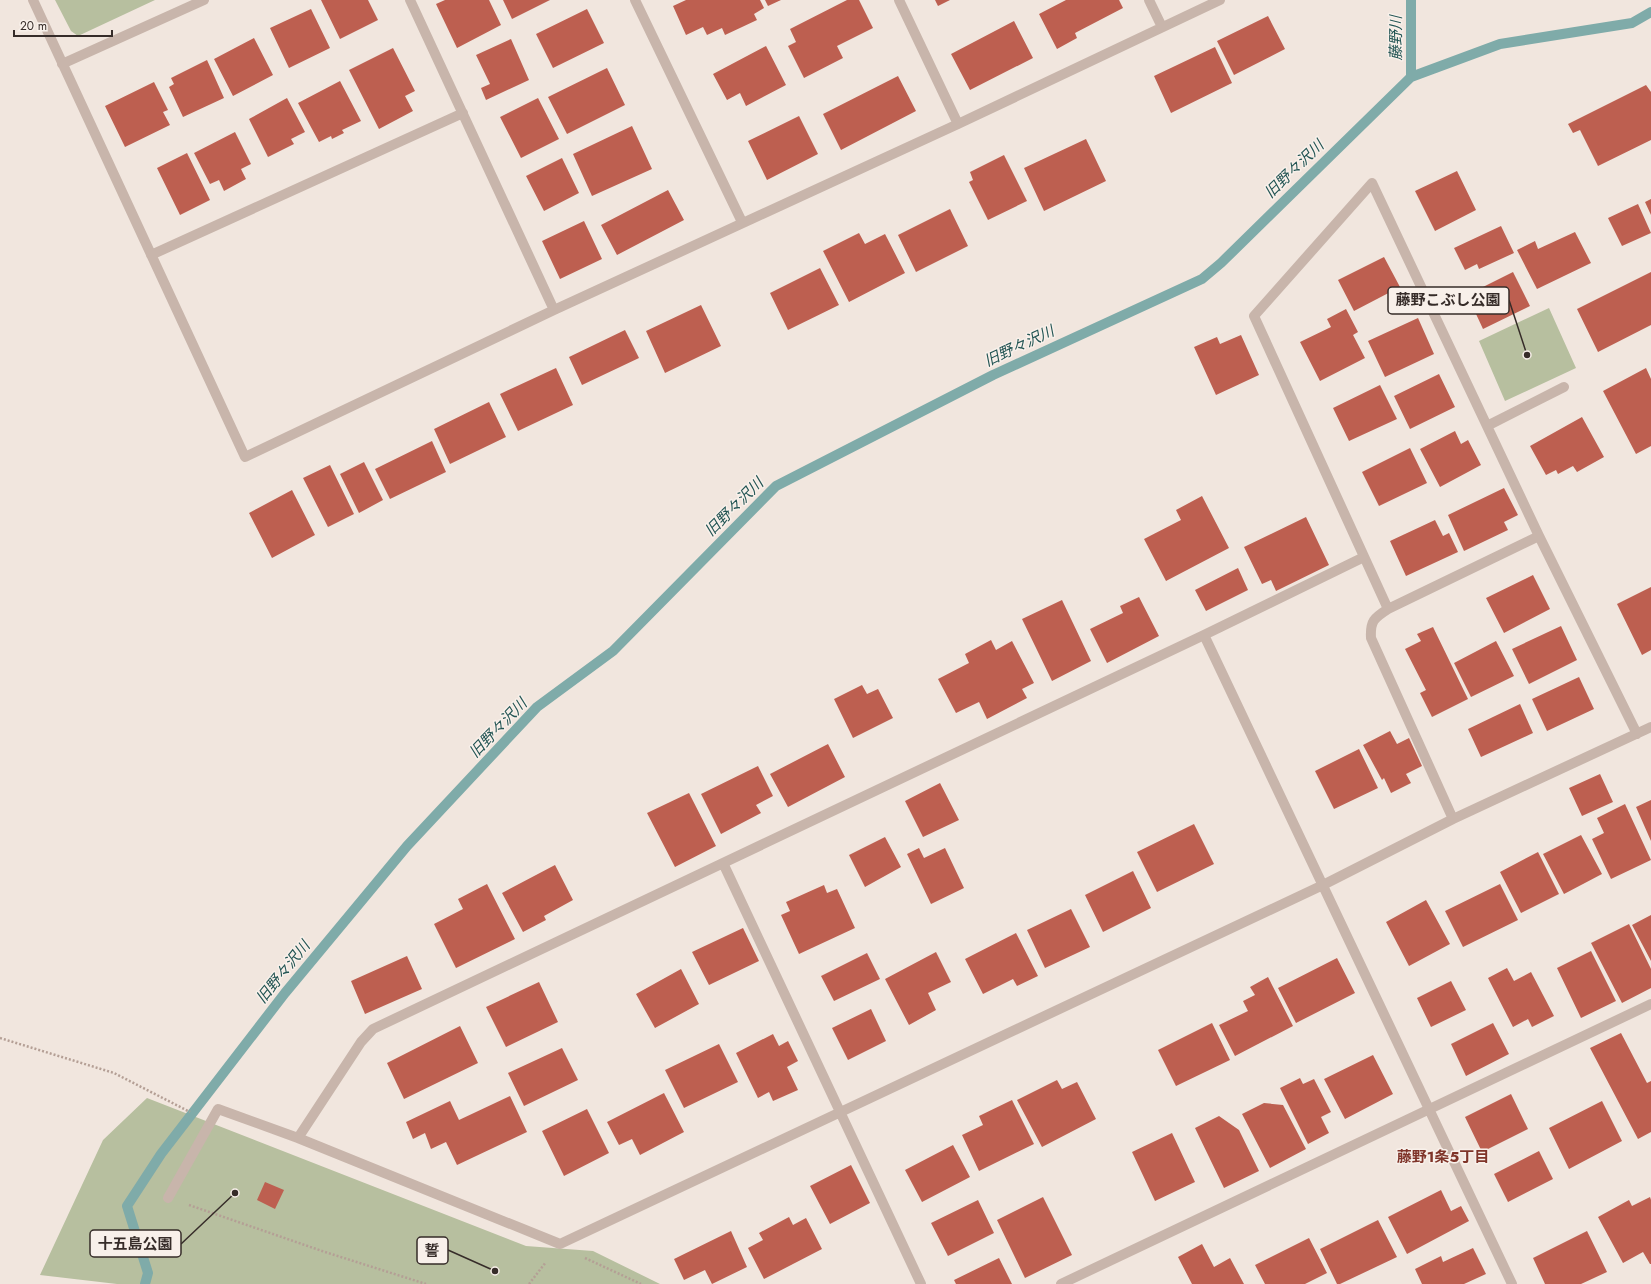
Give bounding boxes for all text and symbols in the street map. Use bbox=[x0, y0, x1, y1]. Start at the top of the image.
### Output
scale bar bbox=[14, 12, 112, 38]
water label: 藤野川 bbox=[1385, 14, 1407, 61]
text: 20 m bbox=[20, 17, 47, 35]
water label: 旧野々沢川 bbox=[1259, 134, 1330, 203]
callout: 藤野こぶし公園 bbox=[1388, 287, 1509, 314]
text: 藤野こぶし公園 bbox=[1395, 289, 1501, 311]
water label: 旧野々沢川 bbox=[980, 319, 1059, 372]
water label: 旧野々沢川 bbox=[700, 471, 770, 541]
water label: 旧野々沢川 bbox=[464, 692, 533, 763]
water label: 旧野々沢川 bbox=[251, 934, 316, 1008]
district label: 藤野1条5丁目 bbox=[1397, 1146, 1489, 1168]
callout: 十五島公園 bbox=[90, 1230, 181, 1257]
text: 十五島公園 bbox=[97, 1233, 173, 1255]
callout: 誓 bbox=[417, 1237, 448, 1264]
text: 誓 bbox=[424, 1240, 440, 1262]

